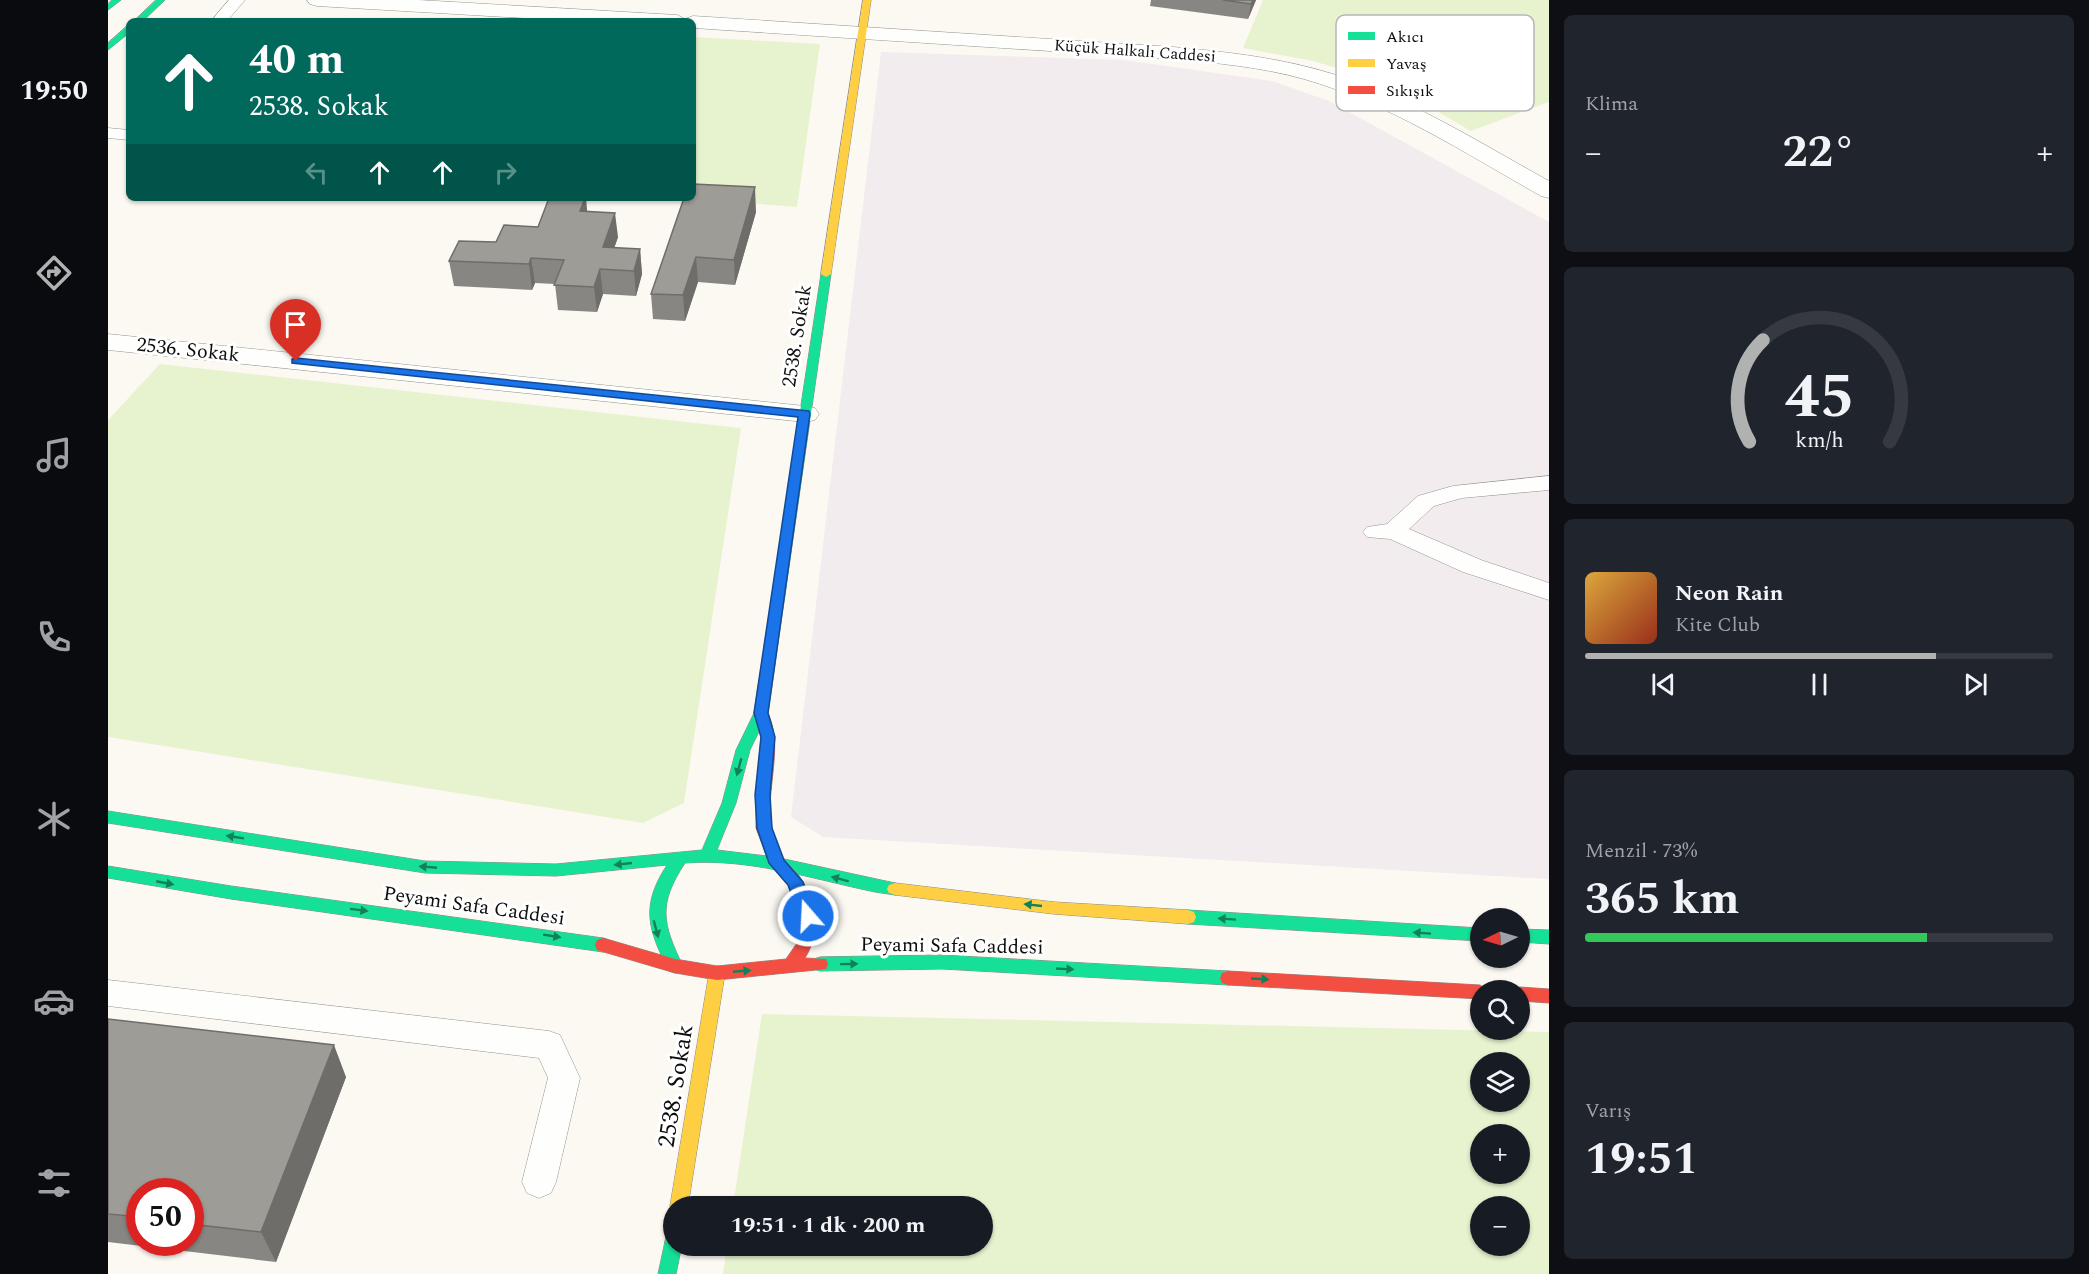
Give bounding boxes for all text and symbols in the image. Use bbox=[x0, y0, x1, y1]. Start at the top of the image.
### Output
legend bbox=[1336, 15, 1534, 111]
text: Akıcı bbox=[1386, 25, 1424, 49]
text: 40 m bbox=[249, 29, 344, 92]
street label: Küçük Halkalı Caddesi bbox=[1053, 33, 1217, 69]
icon: ahead bbox=[150, 42, 228, 120]
text: Yavaş bbox=[1386, 52, 1427, 76]
text: 19:50 bbox=[20, 70, 88, 112]
text: Sıkışık bbox=[1386, 79, 1434, 103]
text: 2538. Sokak bbox=[249, 86, 389, 128]
text: Klima bbox=[1585, 89, 1638, 119]
text: 22° bbox=[1783, 118, 1856, 187]
text: − bbox=[1585, 128, 1602, 178]
text: + bbox=[2037, 128, 2053, 178]
icon: left bbox=[300, 156, 333, 189]
icon: ahead bbox=[363, 156, 396, 189]
icon: ahead bbox=[426, 156, 459, 189]
icon: right bbox=[489, 156, 522, 189]
icon: directions bbox=[33, 252, 75, 294]
street label: 2538. Sokak bbox=[774, 283, 820, 389]
pin bbox=[270, 299, 321, 361]
icon: arrive bbox=[279, 308, 312, 341]
street label: 2536. Sokak bbox=[135, 330, 241, 370]
text: 45 bbox=[1784, 350, 1854, 445]
text: km/h bbox=[1795, 425, 1843, 458]
icon: music bbox=[33, 434, 75, 476]
text: Neon Rain bbox=[1675, 577, 1783, 610]
text: Kite Club bbox=[1675, 610, 1760, 640]
icon: phone bbox=[33, 616, 75, 658]
icon: previous bbox=[1647, 668, 1680, 701]
icon: pause bbox=[1803, 668, 1836, 701]
icon: next bbox=[1959, 668, 1992, 701]
one-way arrow bbox=[733, 758, 743, 776]
icon: climate bbox=[33, 798, 75, 840]
one-way arrow bbox=[226, 832, 245, 841]
text: Menzil · 73% bbox=[1585, 836, 1697, 866]
one-way arrow bbox=[613, 859, 632, 869]
one-way arrow bbox=[419, 862, 438, 872]
text: 365 km bbox=[1585, 865, 1740, 934]
one-way arrow bbox=[831, 873, 849, 883]
street label: Peyami Safa Caddesi bbox=[381, 878, 567, 934]
one-way arrow bbox=[156, 879, 175, 888]
position arrow bbox=[776, 884, 840, 948]
one-way arrow bbox=[1023, 901, 1042, 910]
one-way arrow bbox=[349, 905, 368, 915]
north arrow bbox=[1470, 908, 1530, 968]
map controls bbox=[1470, 908, 1530, 1256]
one-way arrow bbox=[1218, 915, 1237, 924]
one-way arrow bbox=[652, 920, 662, 938]
one-way arrow bbox=[1413, 928, 1432, 937]
street label: Peyami Safa Caddesi bbox=[860, 929, 1044, 963]
one-way arrow bbox=[542, 932, 561, 941]
one-way arrow bbox=[840, 959, 859, 969]
one-way arrow bbox=[1056, 964, 1075, 973]
one-way arrow bbox=[733, 966, 752, 976]
one-way arrow bbox=[1251, 975, 1270, 984]
icon: car bbox=[33, 980, 75, 1022]
button: search bbox=[1470, 980, 1530, 1040]
street label: 2538. Sokak bbox=[649, 1022, 703, 1150]
button: layers bbox=[1470, 1052, 1530, 1112]
text: Varış bbox=[1585, 1096, 1631, 1126]
button: + bbox=[1470, 1124, 1530, 1184]
text: 19:51 bbox=[1585, 1125, 1698, 1194]
icon: filters bbox=[33, 1162, 75, 1204]
speed limit sign: 50 bbox=[126, 1178, 204, 1256]
button: − bbox=[1470, 1196, 1530, 1256]
text: 19:51 · 1 dk · 200 m bbox=[731, 1209, 925, 1242]

